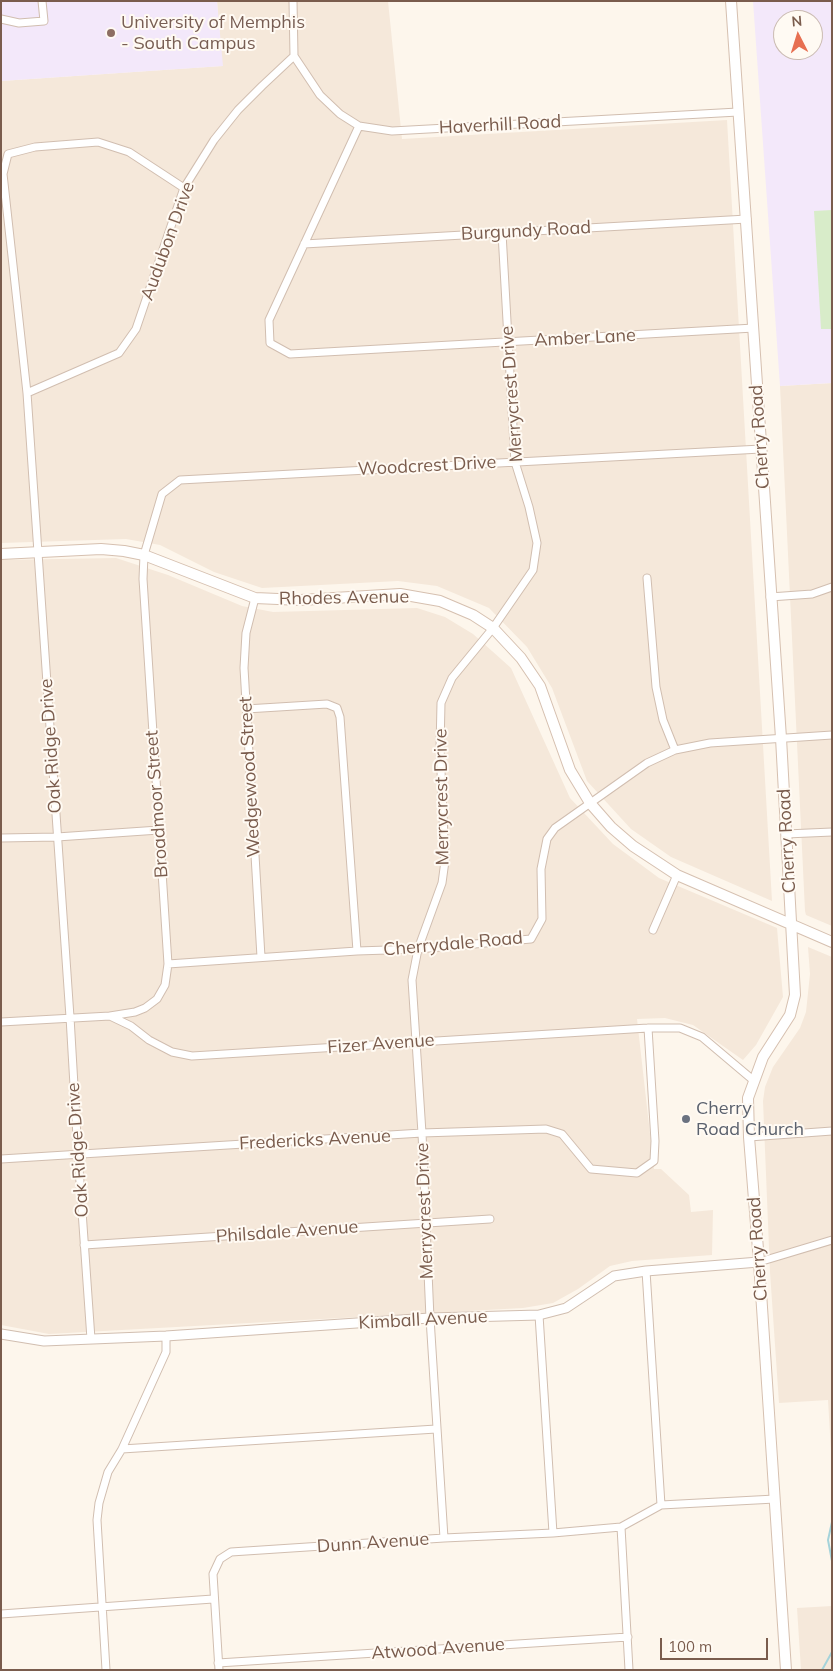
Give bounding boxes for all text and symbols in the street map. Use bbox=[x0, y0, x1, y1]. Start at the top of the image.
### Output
north arrow bbox=[773, 10, 823, 60]
place label: University of Memphis - South Campus bbox=[121, 12, 305, 54]
text: N bbox=[791, 12, 803, 30]
marker: University of Memphis - South Campus bbox=[105, 27, 117, 39]
street label: Haverhill Road bbox=[438, 111, 562, 139]
street label: Audubon Drive bbox=[137, 179, 199, 303]
street label: Burgundy Road bbox=[461, 217, 591, 245]
street label: Merrycrest Drive bbox=[496, 325, 528, 463]
street label: Amber Lane bbox=[534, 325, 636, 351]
street label: Cherry Road bbox=[746, 384, 774, 490]
street label: Woodcrest Drive bbox=[357, 452, 497, 480]
street label: Rhodes Avenue bbox=[279, 586, 409, 610]
street label: Oak Ridge Drive bbox=[36, 678, 66, 814]
street label: Wedgewood Street bbox=[235, 696, 265, 858]
street label: Merrycrest Drive bbox=[430, 728, 454, 866]
street label: Broadmoor Street bbox=[141, 729, 173, 879]
street label: Cherry Road bbox=[773, 788, 801, 894]
street label: Cherrydale Road bbox=[382, 927, 524, 961]
street label: Fizer Avenue bbox=[327, 1029, 435, 1059]
street label: Oak Ridge Drive bbox=[63, 1082, 93, 1218]
place label: Cherry Road Church bbox=[696, 1098, 804, 1140]
marker: Cherry Road Church bbox=[680, 1113, 692, 1125]
street label: Fredericks Avenue bbox=[239, 1125, 391, 1155]
street label: Merrycrest Drive bbox=[412, 1142, 438, 1280]
street label: Cherry Road bbox=[744, 1196, 772, 1302]
street label: Philsdale Avenue bbox=[215, 1216, 359, 1248]
street label: Kimball Avenue bbox=[358, 1306, 488, 1334]
street label: Dunn Avenue bbox=[316, 1528, 430, 1558]
scale bar bbox=[663, 1628, 770, 1660]
street label: Atwood Avenue bbox=[371, 1634, 505, 1664]
text: 100 m bbox=[668, 1637, 712, 1656]

